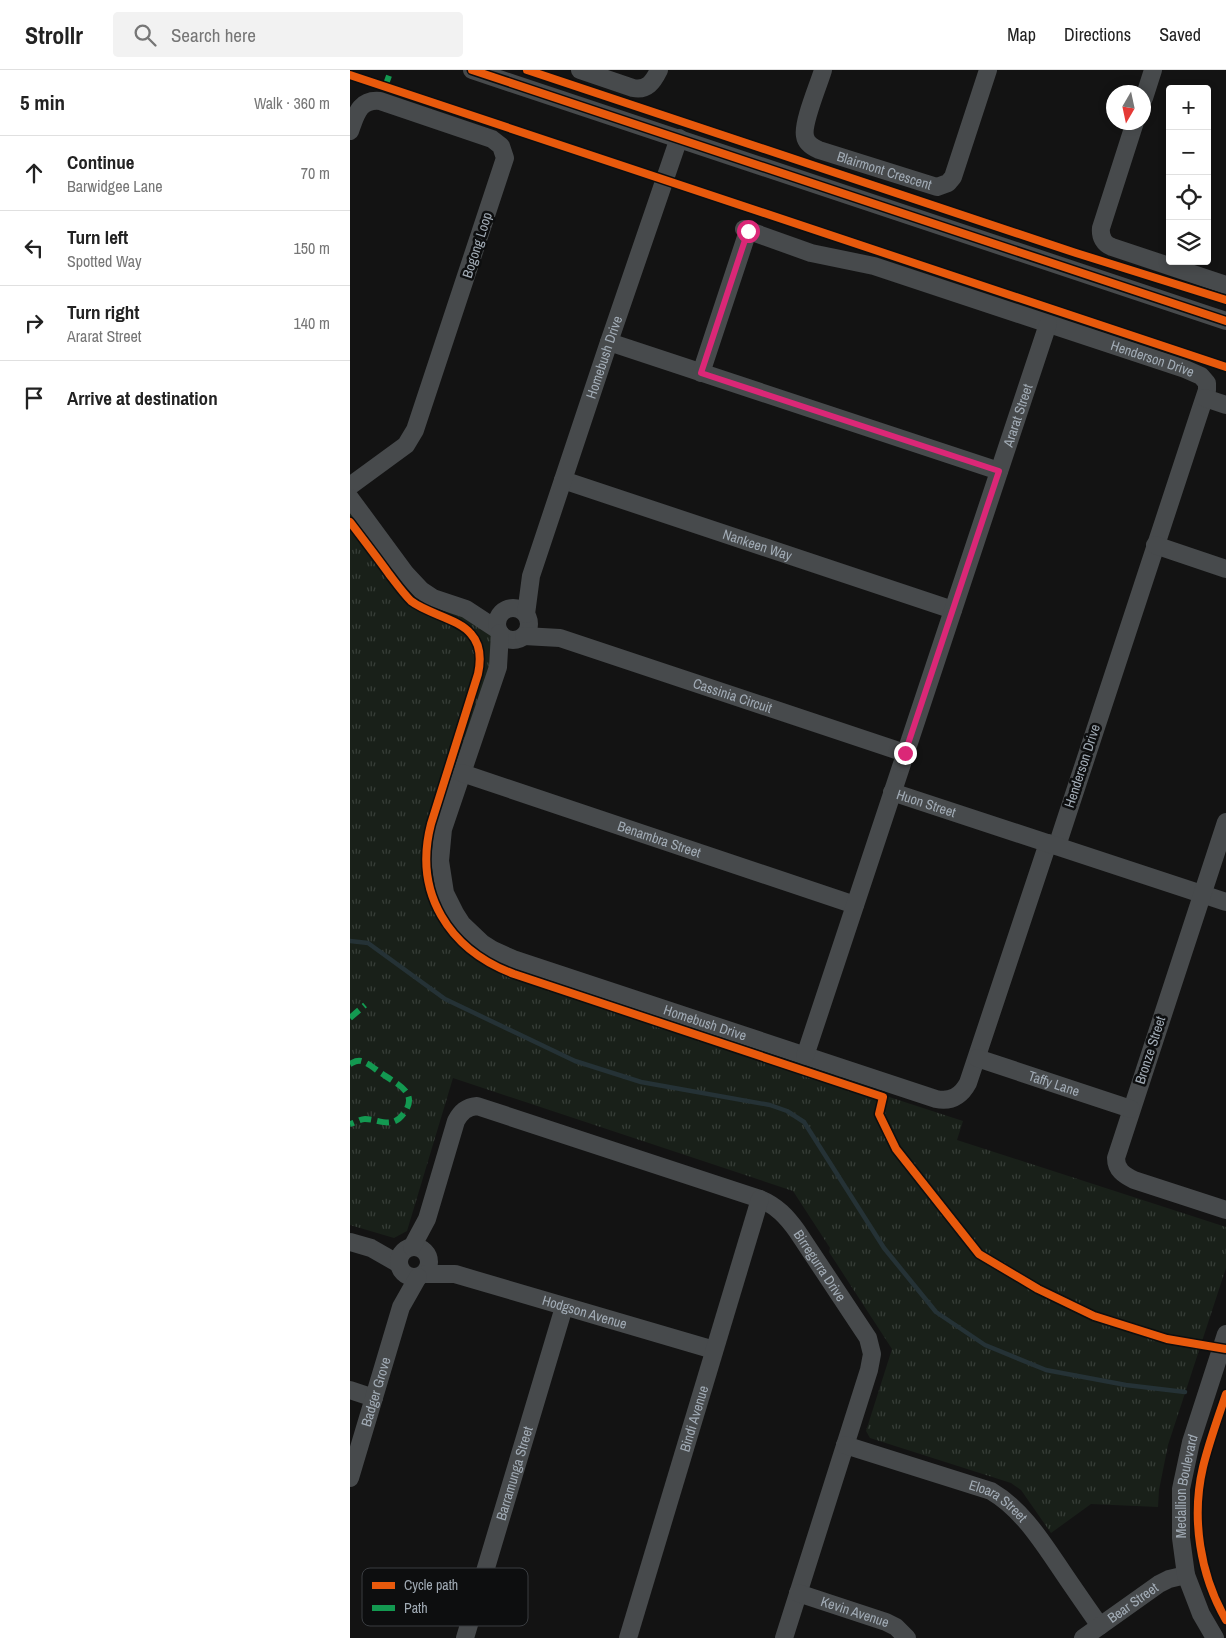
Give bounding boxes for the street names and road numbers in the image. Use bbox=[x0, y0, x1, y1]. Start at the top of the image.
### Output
street label: Blairmont Crescent bbox=[835, 147, 934, 194]
street label: Bogong Loop bbox=[458, 210, 496, 280]
street label: Homebush Drive bbox=[582, 313, 626, 401]
street label: Henderson Drive bbox=[1109, 336, 1197, 381]
street label: Ararat Street bbox=[999, 382, 1036, 450]
street label: Nankeen Way bbox=[721, 525, 795, 565]
street label: Cassinia Circuit bbox=[691, 674, 775, 717]
street label: Henderson Drive bbox=[1060, 722, 1104, 810]
street label: Huon Street bbox=[894, 785, 958, 821]
street label: Benambra Street bbox=[615, 817, 703, 862]
street label: Homebush Drive bbox=[661, 1000, 749, 1045]
street label: Bronze Street bbox=[1131, 1014, 1169, 1086]
street label: Taffy Lane bbox=[1026, 1067, 1082, 1100]
street label: Birregurra Drive bbox=[790, 1226, 850, 1305]
street label: Hodgson Avenue bbox=[540, 1291, 629, 1333]
street label: Badger Grove bbox=[357, 1355, 395, 1429]
street label: Bindi Avenue bbox=[676, 1383, 712, 1454]
street label: Barramunga Street bbox=[492, 1424, 537, 1522]
street label: Medallion Boulevard bbox=[1172, 1432, 1202, 1538]
street label: Eloara Street bbox=[967, 1476, 1031, 1526]
street label: Bear Street bbox=[1104, 1578, 1162, 1627]
street label: Kevin Avenue bbox=[819, 1592, 891, 1631]

